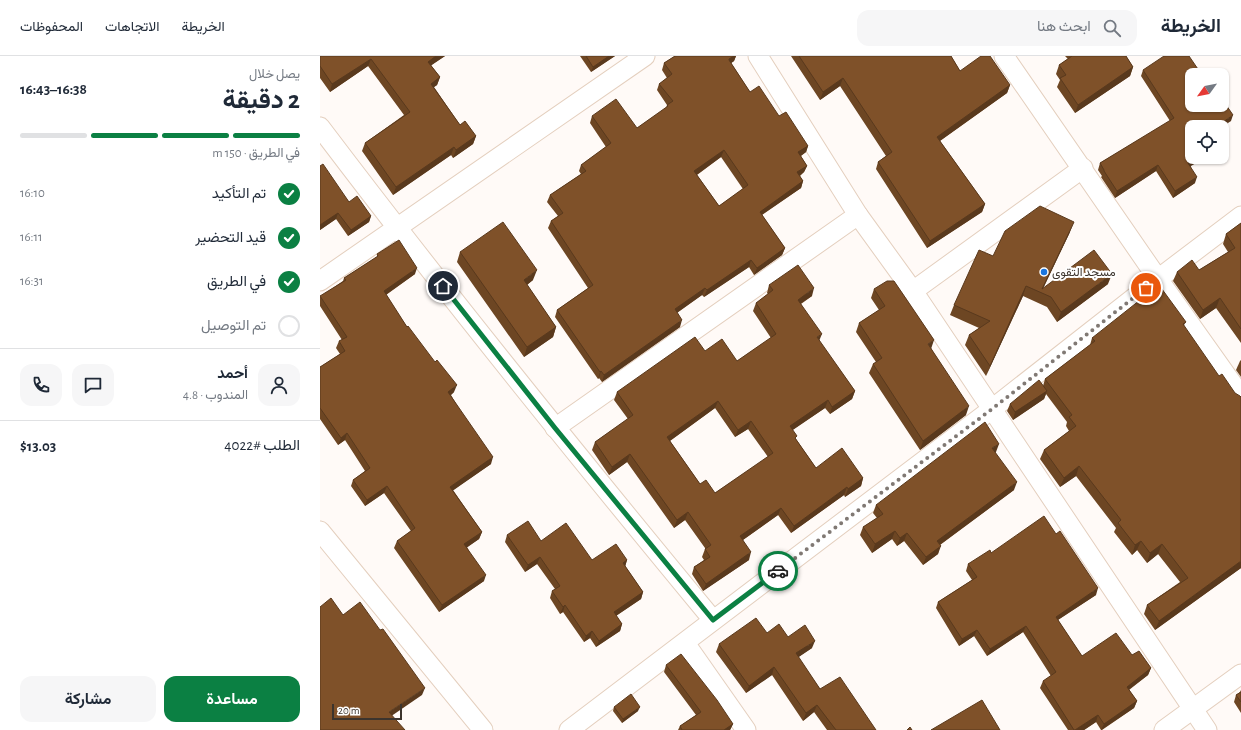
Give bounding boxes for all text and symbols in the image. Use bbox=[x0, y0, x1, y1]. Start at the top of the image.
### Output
search box bbox=[857, 10, 1137, 46]
icon: search bbox=[1101, 17, 1123, 39]
text: الخريطة bbox=[1161, 17, 1221, 36]
text: ابحث هنا bbox=[1037, 19, 1091, 34]
text: المحفوظات bbox=[20, 20, 83, 34]
text: الاتجاهات bbox=[105, 20, 159, 34]
text: الخريطة bbox=[181, 20, 225, 34]
text: يصل خلال bbox=[249, 68, 300, 81]
north arrow bbox=[1185, 68, 1229, 112]
map controls bbox=[1185, 68, 1229, 164]
text: 16:38–16:43 bbox=[20, 82, 87, 97]
text: 2 دقيقة bbox=[223, 87, 300, 113]
button: locate bbox=[1185, 120, 1229, 164]
text: في الطريق · 150 m bbox=[212, 147, 300, 160]
icon: check bbox=[278, 183, 300, 205]
text: تم التأكيد bbox=[212, 186, 266, 201]
text: 16:10 bbox=[20, 187, 45, 200]
icon: check bbox=[278, 227, 300, 249]
text: قيد التحضير bbox=[195, 230, 266, 245]
text: 16:11 bbox=[20, 231, 43, 244]
place label: مسجد التقوى bbox=[1052, 266, 1116, 280]
marker: مسجد التقوى bbox=[1039, 267, 1049, 277]
pin bbox=[426, 269, 460, 303]
icon: check bbox=[278, 271, 300, 293]
pin bbox=[1129, 271, 1163, 305]
text: في الطريق bbox=[207, 274, 266, 289]
text: 16:31 bbox=[20, 275, 43, 288]
icon: home bbox=[432, 275, 454, 297]
icon: bag bbox=[1135, 277, 1157, 299]
text: تم التوصيل bbox=[201, 318, 266, 333]
button: phone bbox=[20, 364, 62, 406]
button: chat bbox=[72, 364, 114, 406]
button: person bbox=[258, 364, 300, 406]
text: أحمد bbox=[217, 366, 248, 381]
text: المندوب · 4.8 bbox=[183, 389, 248, 402]
text: الطلب #4022 bbox=[224, 438, 300, 453]
text: $13.03 bbox=[20, 439, 56, 454]
courier bbox=[758, 551, 798, 591]
icon: car bbox=[767, 560, 789, 582]
button: مشاركة bbox=[20, 676, 156, 722]
button: مساعدة bbox=[164, 676, 300, 722]
scale bar bbox=[332, 702, 402, 721]
text: 20 m bbox=[338, 705, 359, 716]

